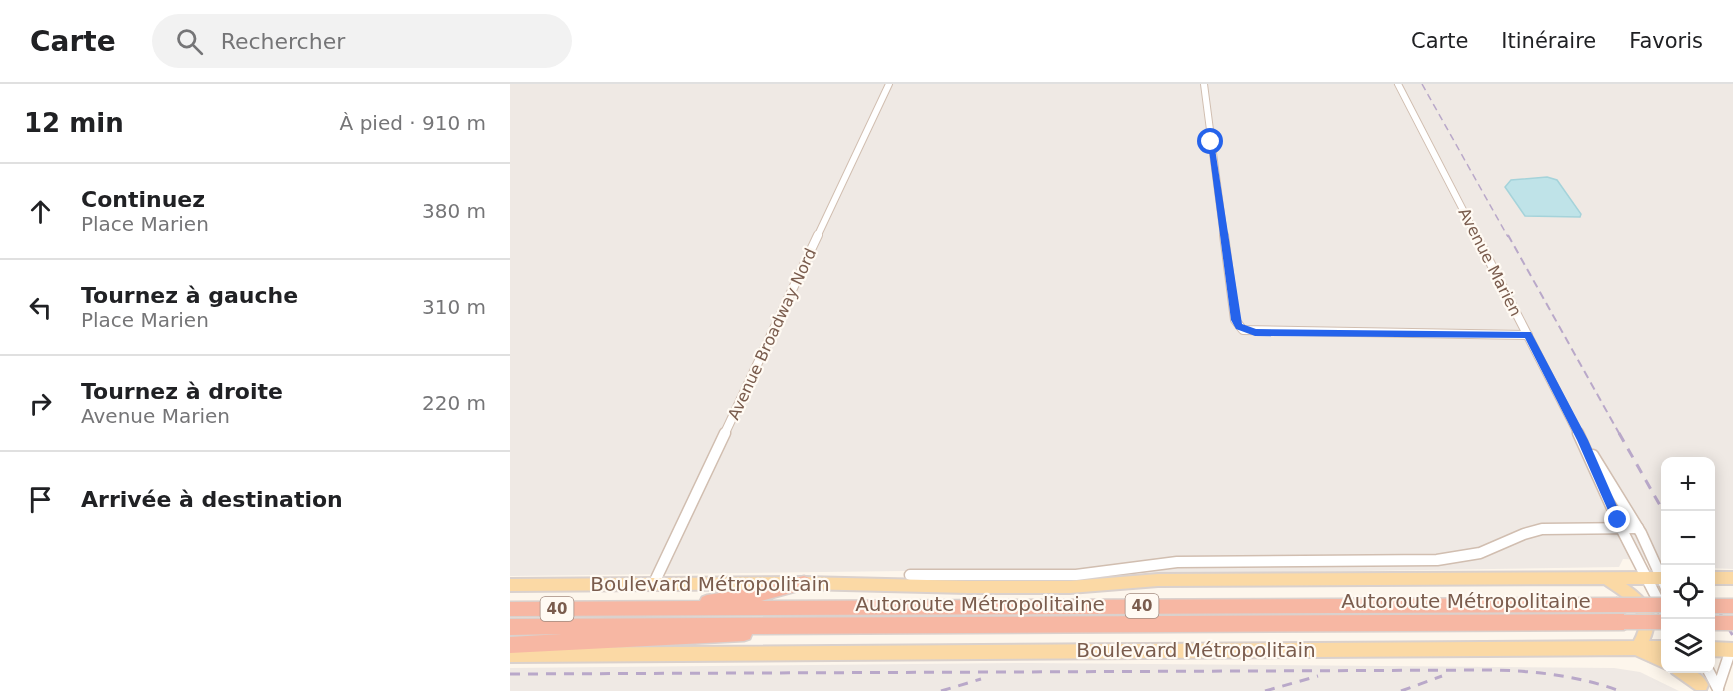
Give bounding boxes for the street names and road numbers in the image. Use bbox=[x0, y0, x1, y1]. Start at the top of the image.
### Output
street label: Avenue Marien bbox=[1454, 205, 1526, 319]
street label: Avenue Broadway Nord bbox=[724, 245, 820, 423]
street label: Boulevard Métropolitain bbox=[590, 572, 830, 596]
street label: Autoroute Métropolitaine bbox=[1341, 589, 1591, 613]
street label: Autoroute Métropolitaine bbox=[855, 592, 1105, 616]
road number: 40 bbox=[1126, 594, 1158, 618]
road number: 40 bbox=[540, 597, 573, 621]
street label: Boulevard Métropolitain bbox=[1076, 638, 1316, 662]

